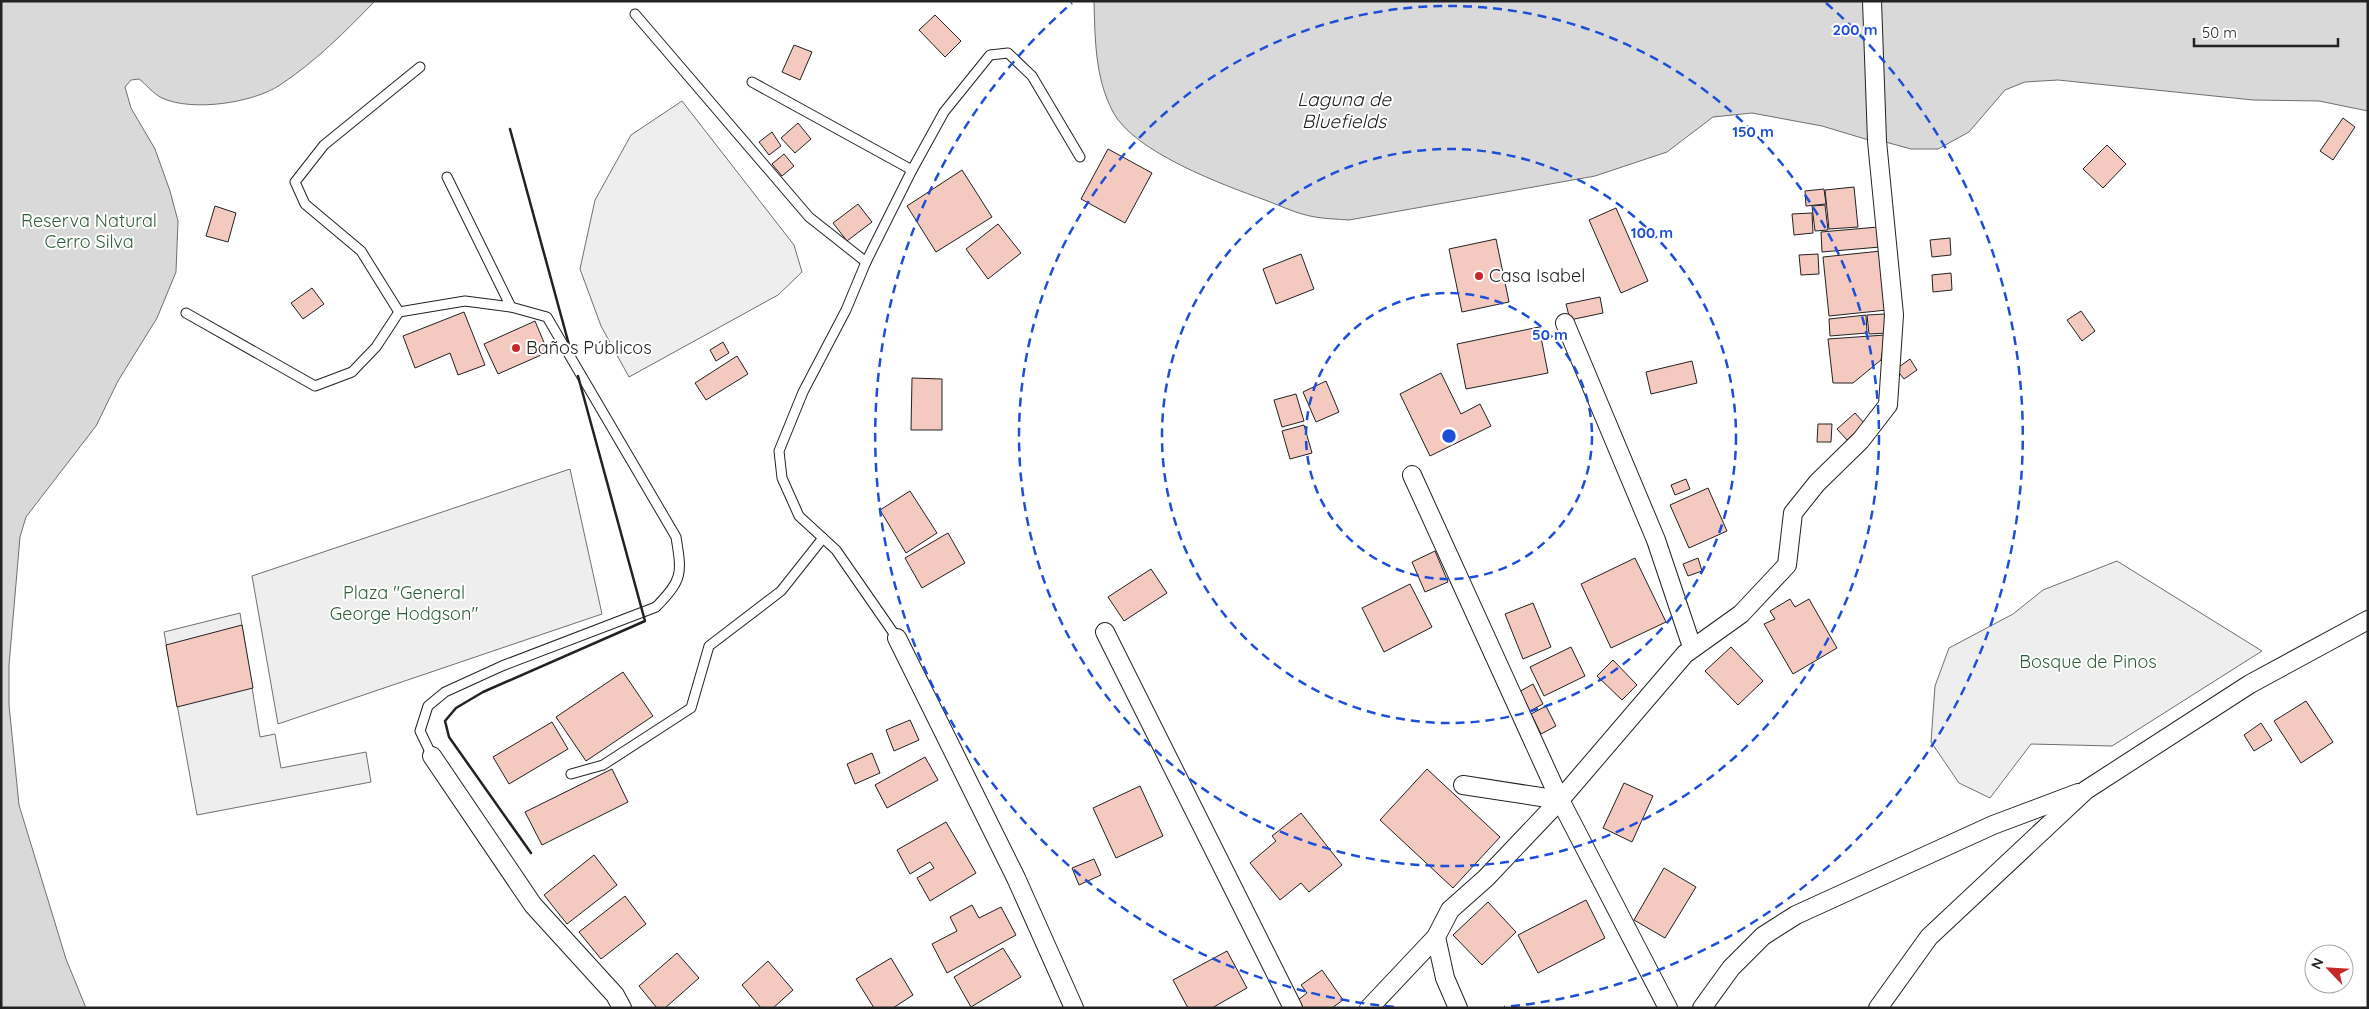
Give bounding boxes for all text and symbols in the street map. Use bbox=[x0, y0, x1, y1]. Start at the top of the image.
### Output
scale bar bbox=[2194, 15, 2338, 47]
text: 200 m bbox=[1833, 20, 1878, 39]
text: 50 m bbox=[2202, 23, 2237, 42]
water label: Laguna de Bluefields bbox=[1297, 87, 1392, 133]
text: 150 m bbox=[1732, 122, 1774, 141]
park label: Reserva Natural Cerro Silva bbox=[21, 209, 157, 253]
text: 100 m bbox=[1631, 223, 1673, 242]
place label: Casa Isabel bbox=[1489, 264, 1585, 287]
marker: Casa Isabel bbox=[1473, 270, 1485, 282]
text: 50 m bbox=[1532, 325, 1568, 344]
place label: Baños Públicos bbox=[526, 336, 652, 359]
marker: Baños Públicos bbox=[510, 342, 522, 354]
centre of rings bbox=[1440, 427, 1458, 445]
park label: Plaza "General George Hodgson" bbox=[330, 581, 478, 625]
park label: Bosque de Pinos bbox=[2019, 650, 2157, 673]
north arrow bbox=[2304, 944, 2354, 994]
text: N bbox=[2307, 955, 2328, 972]

